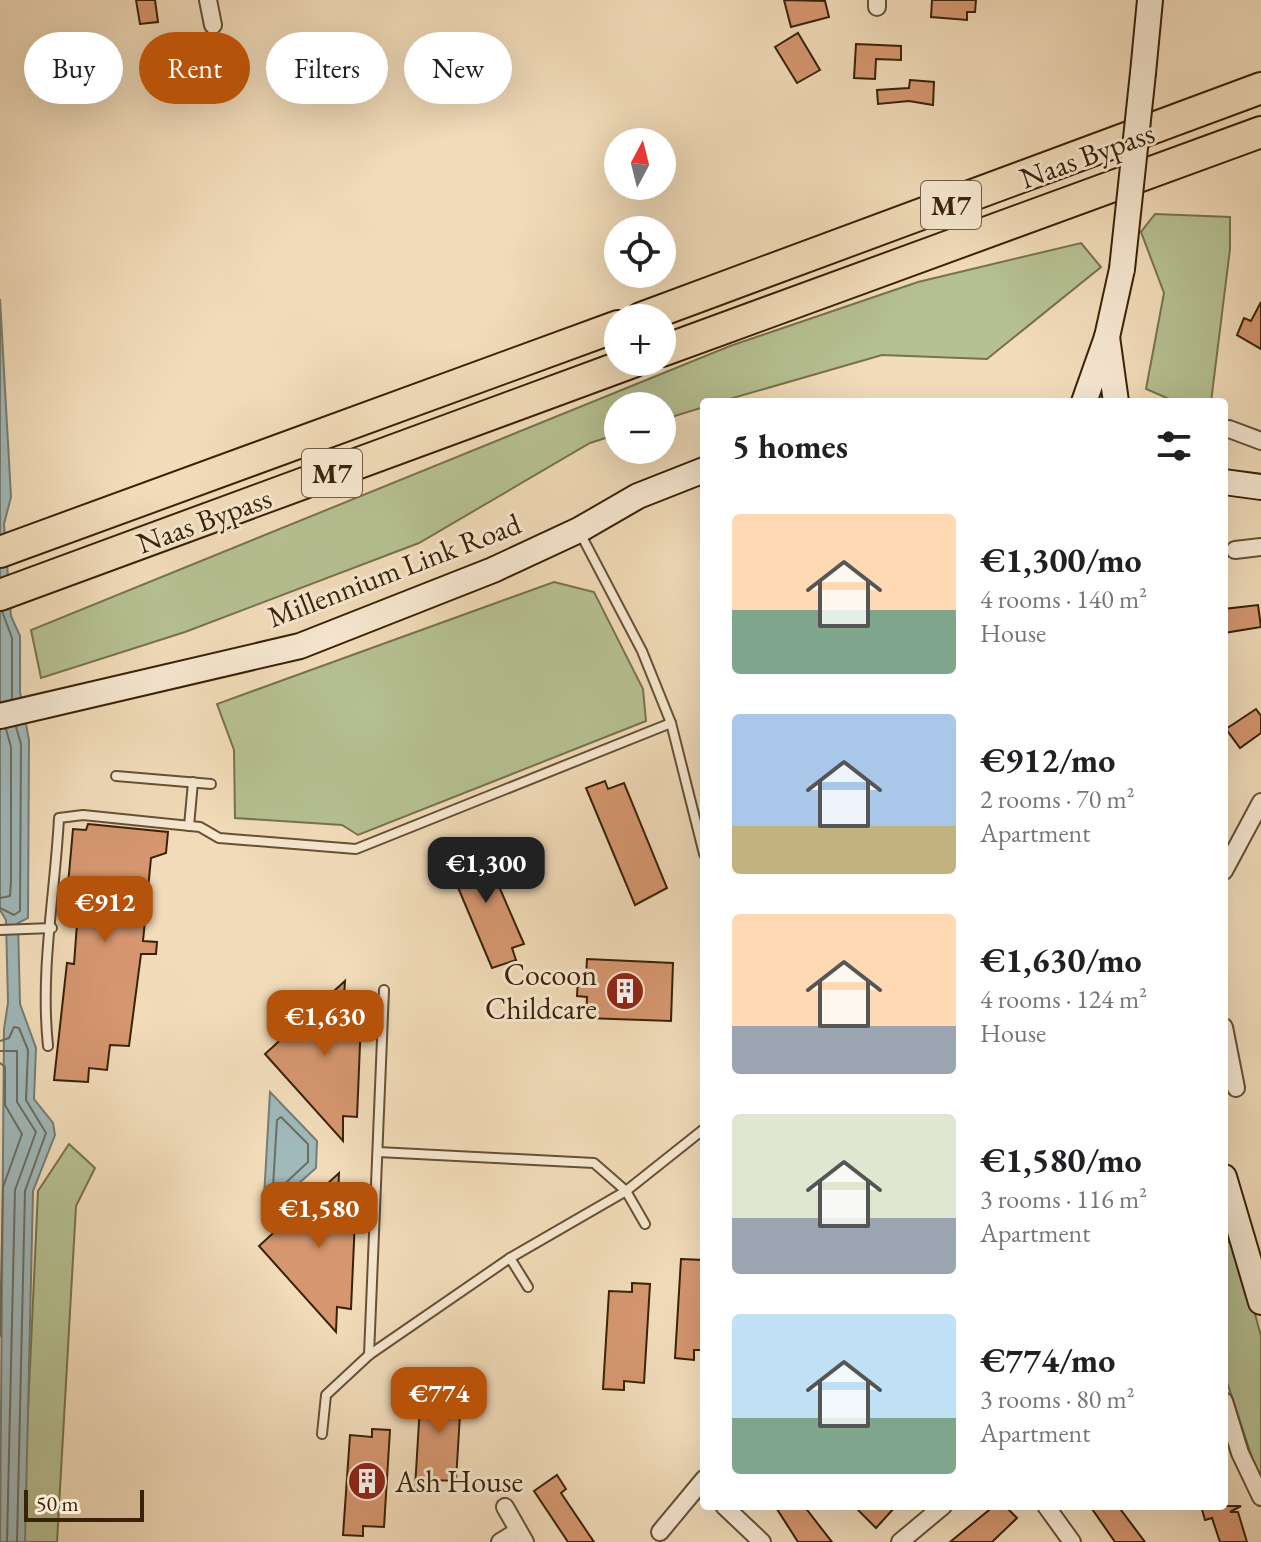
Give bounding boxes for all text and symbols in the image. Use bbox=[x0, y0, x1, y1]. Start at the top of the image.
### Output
chip: Buy bbox=[24, 32, 123, 104]
chip: Rent bbox=[139, 32, 250, 104]
chip: Filters bbox=[266, 32, 388, 104]
chip: New bbox=[404, 32, 512, 104]
street label: Naas Bypass bbox=[1014, 113, 1160, 197]
north arrow bbox=[604, 128, 676, 200]
map controls bbox=[604, 128, 676, 464]
road number: M7 bbox=[921, 181, 981, 229]
button: locate bbox=[604, 216, 676, 288]
button: + bbox=[604, 304, 676, 376]
button: − bbox=[604, 392, 676, 464]
text: 5 homes bbox=[732, 424, 848, 468]
icon: filters bbox=[1152, 424, 1196, 468]
road number: M7 bbox=[302, 449, 362, 497]
street label: Naas Bypass bbox=[131, 478, 277, 562]
street label: Millennium Link Road bbox=[262, 503, 527, 636]
text: €1,300/mo bbox=[980, 538, 1142, 582]
icon: home bbox=[796, 546, 892, 642]
text: 4 rooms · 140 m² bbox=[980, 582, 1147, 616]
text: House bbox=[980, 616, 1046, 650]
text: €912/mo bbox=[980, 738, 1115, 782]
icon: home bbox=[796, 746, 892, 842]
text: 2 rooms · 70 m² bbox=[980, 782, 1135, 816]
text: Apartment bbox=[980, 816, 1090, 850]
pin: €1,300 bbox=[421, 837, 551, 905]
text: €1,300 bbox=[446, 846, 526, 880]
pin: €912 bbox=[58, 876, 152, 944]
text: €912 bbox=[75, 885, 135, 919]
text: €1,630/mo bbox=[980, 938, 1142, 982]
icon: home bbox=[796, 946, 892, 1042]
place label: Cocoon Childcare bbox=[485, 955, 597, 1028]
building icon: Cocoon Childcare bbox=[604, 970, 646, 1012]
text: 4 rooms · 124 m² bbox=[980, 982, 1147, 1016]
pin: €1,630 bbox=[260, 990, 390, 1058]
text: €1,630 bbox=[285, 999, 365, 1033]
text: House bbox=[980, 1016, 1046, 1050]
text: €1,580/mo bbox=[980, 1138, 1142, 1182]
icon: home bbox=[796, 1146, 892, 1242]
pin: €1,580 bbox=[254, 1182, 384, 1250]
text: 3 rooms · 116 m² bbox=[980, 1182, 1147, 1216]
text: €1,580 bbox=[279, 1191, 359, 1225]
text: Apartment bbox=[980, 1216, 1090, 1250]
text: €774/mo bbox=[980, 1338, 1115, 1382]
icon: home bbox=[796, 1346, 892, 1442]
pin: €774 bbox=[392, 1367, 486, 1435]
text: €774 bbox=[409, 1376, 469, 1410]
text: 3 rooms · 80 m² bbox=[980, 1382, 1135, 1416]
text: Apartment bbox=[980, 1416, 1090, 1450]
building icon: Ash House bbox=[346, 1460, 388, 1502]
place label: Ash House bbox=[394, 1462, 523, 1501]
scale bar bbox=[24, 1486, 144, 1522]
text: 50 m bbox=[36, 1489, 79, 1518]

